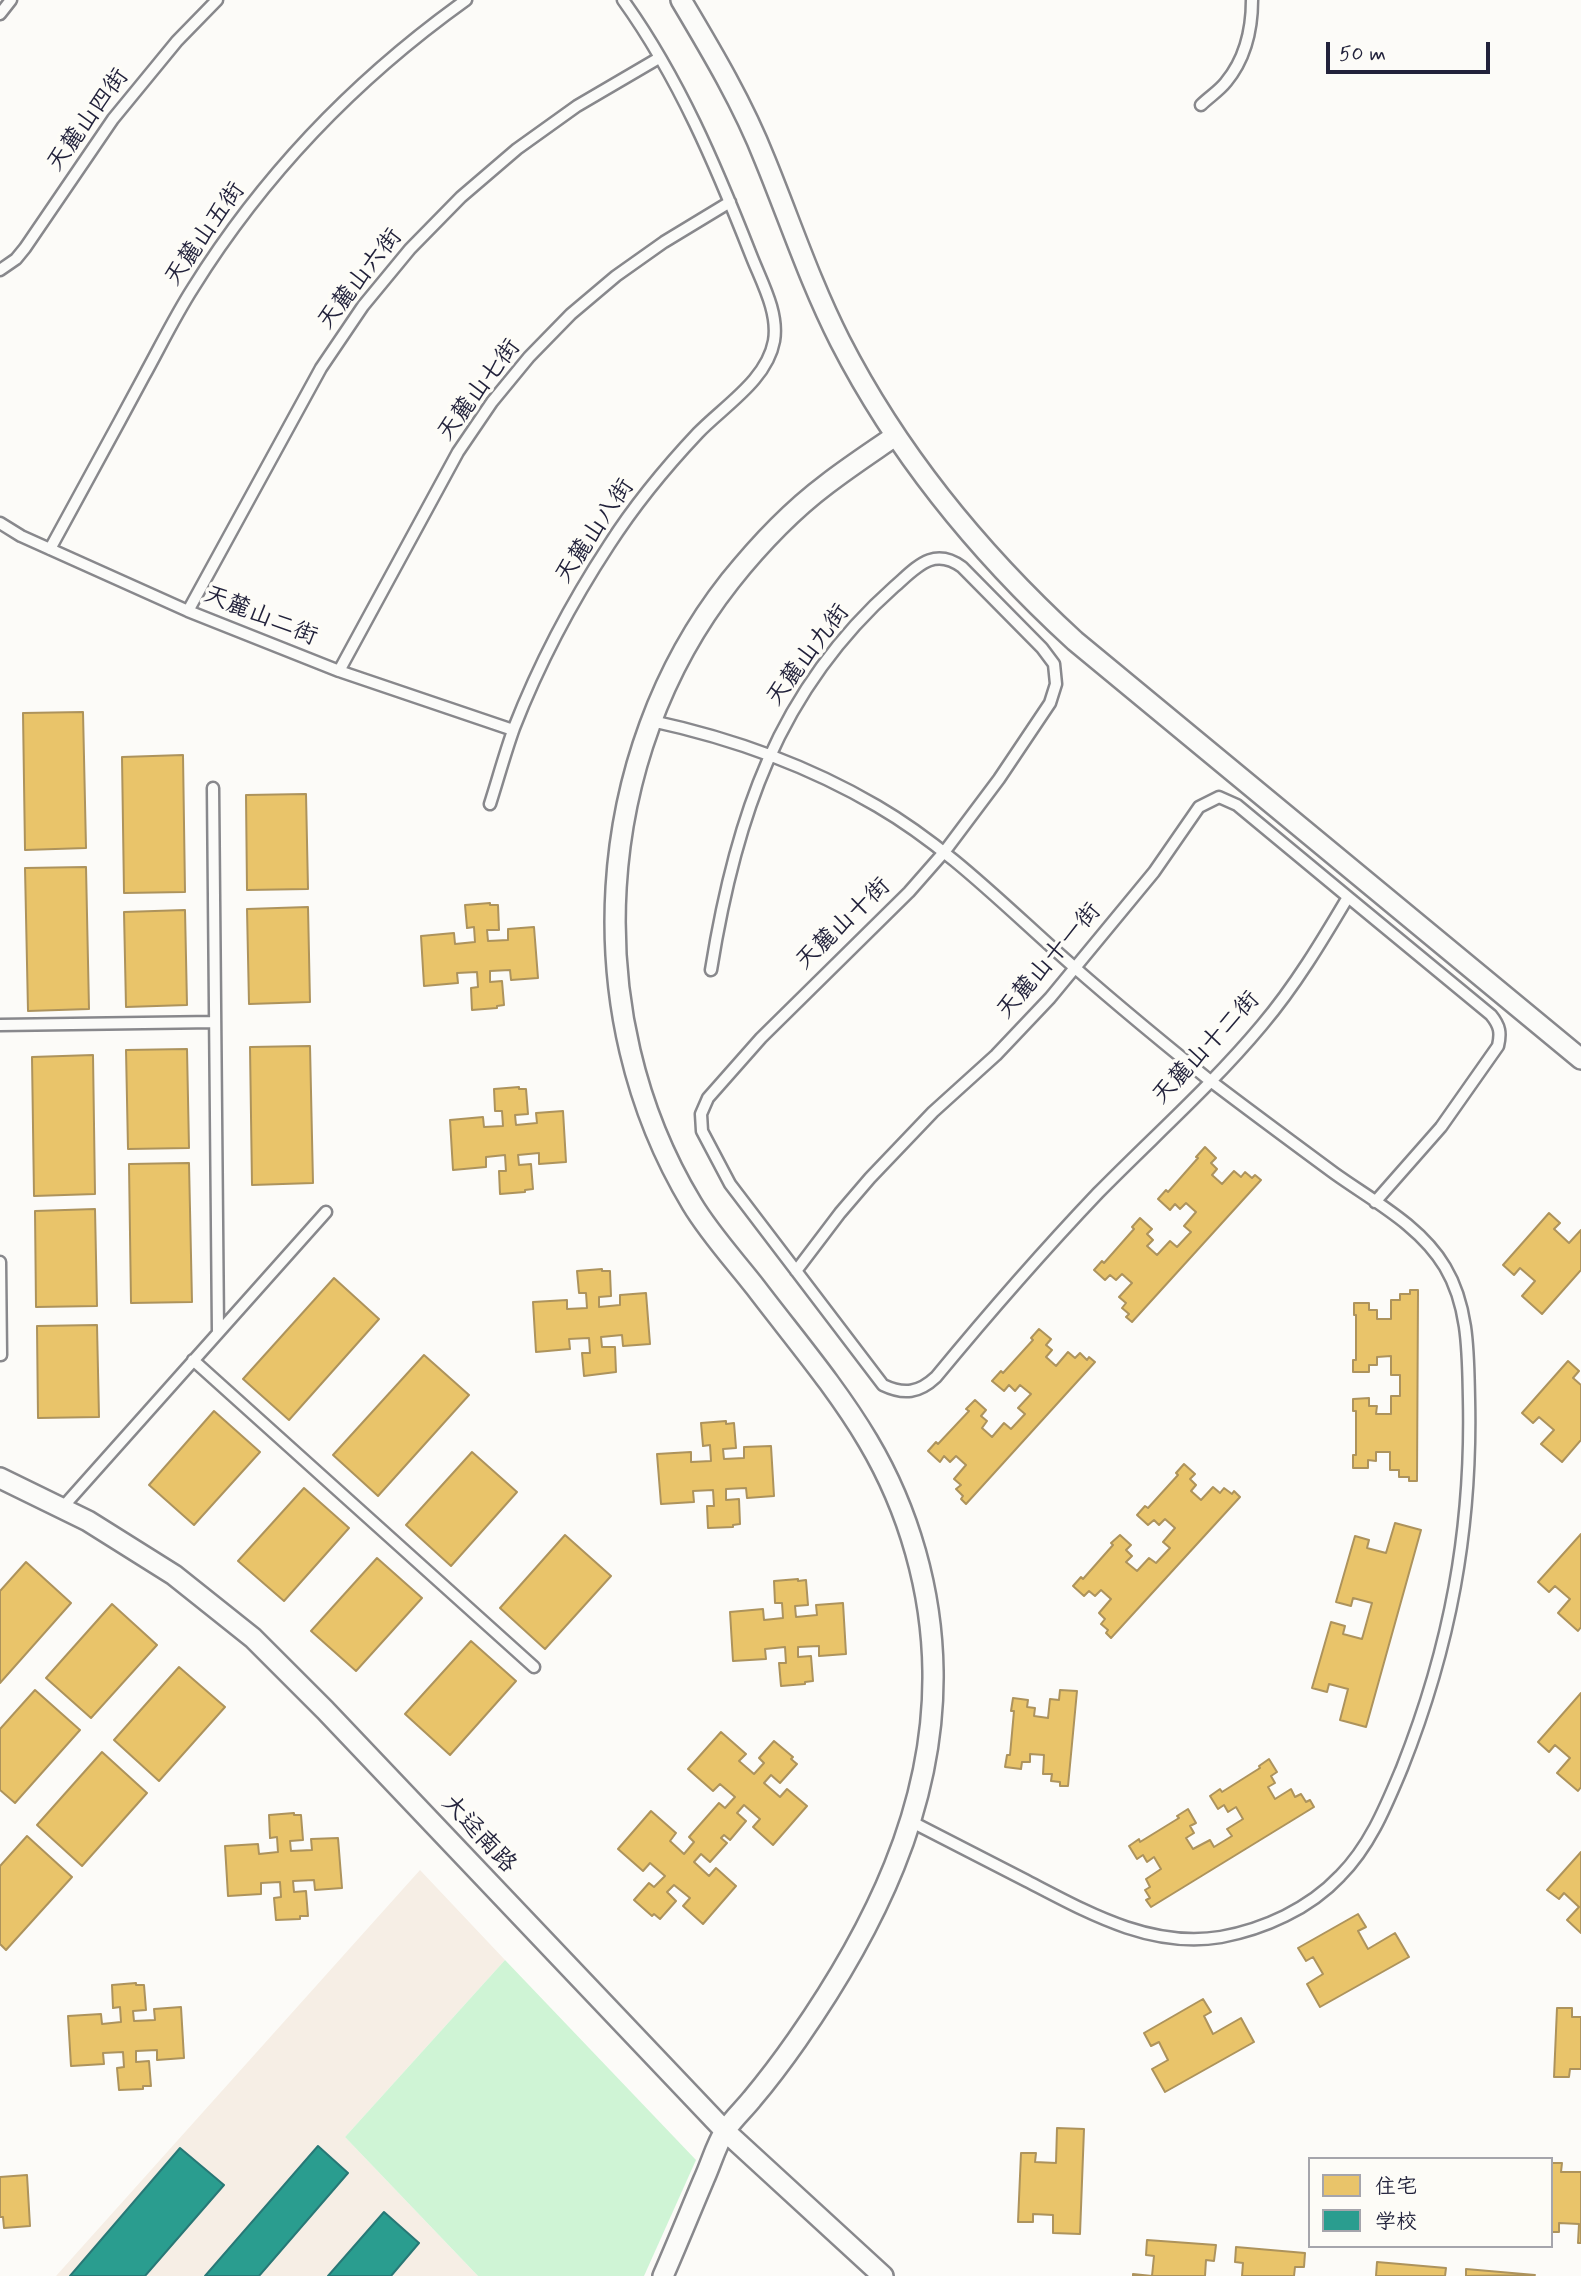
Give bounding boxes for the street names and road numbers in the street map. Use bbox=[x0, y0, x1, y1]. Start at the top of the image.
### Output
street label: 天麓山四街 bbox=[42, 64, 136, 178]
street label: 天麓山五街 bbox=[160, 178, 252, 292]
street label: 天麓山六街 bbox=[313, 224, 409, 336]
street label: 天麓山七街 bbox=[432, 334, 528, 448]
street label: 天麓山八街 bbox=[551, 474, 641, 590]
street label: 天麓山二街 bbox=[199, 581, 321, 653]
street label: 天麓山九街 bbox=[761, 599, 857, 713]
street label: 天麓山十街 bbox=[791, 873, 897, 977]
street label: 天麓山十一街 bbox=[992, 898, 1108, 1026]
street label: 天麓山十二街 bbox=[1147, 987, 1267, 1111]
street label: 大迳南路 bbox=[435, 1790, 521, 1880]

